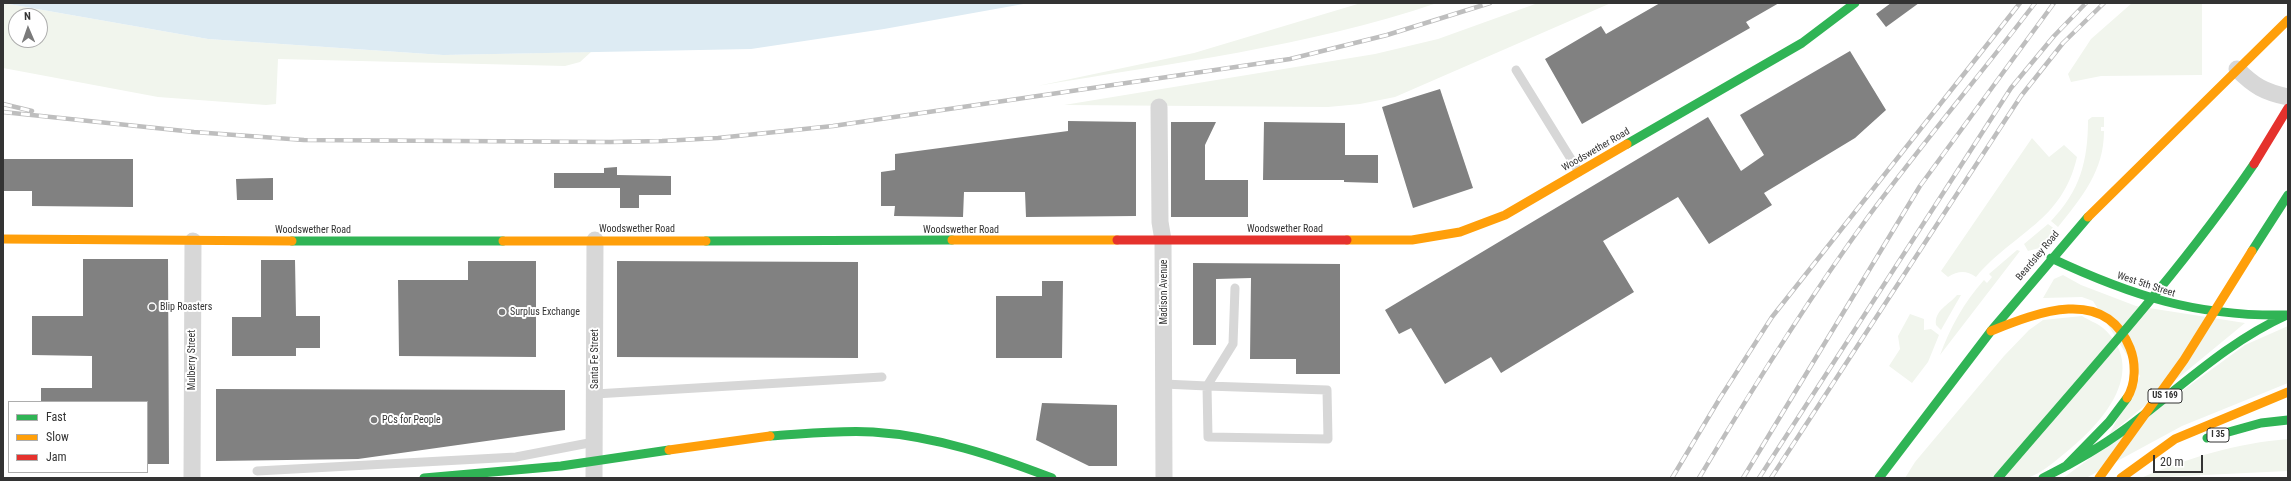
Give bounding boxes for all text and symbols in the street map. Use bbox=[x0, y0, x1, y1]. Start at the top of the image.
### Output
north arrow bbox=[8, 8, 48, 48]
text: N bbox=[24, 10, 31, 23]
street label: Woodswether Road bbox=[1560, 126, 1632, 174]
street label: Woodswether Road bbox=[599, 223, 675, 235]
street label: Woodswether Road bbox=[1247, 223, 1323, 235]
street label: Woodswether Road bbox=[275, 224, 351, 236]
street label: Woodswether Road bbox=[923, 224, 999, 236]
street label: Beardsley Road bbox=[2014, 229, 2062, 283]
street label: Madison Avenue bbox=[1158, 259, 1170, 325]
street label: West 5th Street bbox=[2115, 270, 2177, 300]
place label: Blip Roasters bbox=[160, 301, 212, 313]
marker: Blip Roasters bbox=[147, 302, 157, 312]
place label: Surplus Exchange bbox=[510, 306, 580, 318]
marker: Surplus Exchange bbox=[497, 307, 507, 317]
street label: Santa Fe Street bbox=[589, 329, 601, 389]
street label: Mulberry Street bbox=[186, 330, 198, 390]
road number: US 169 bbox=[2148, 389, 2182, 403]
legend bbox=[8, 401, 148, 473]
text: Fast bbox=[46, 410, 66, 424]
place label: PCs for People bbox=[382, 414, 441, 426]
marker: PCs for People bbox=[369, 415, 379, 425]
road number: I 35 bbox=[2207, 428, 2229, 442]
text: Slow bbox=[46, 430, 69, 444]
scale bar bbox=[2155, 447, 2205, 473]
text: Jam bbox=[46, 450, 67, 464]
text: 20 m bbox=[2160, 455, 2184, 469]

